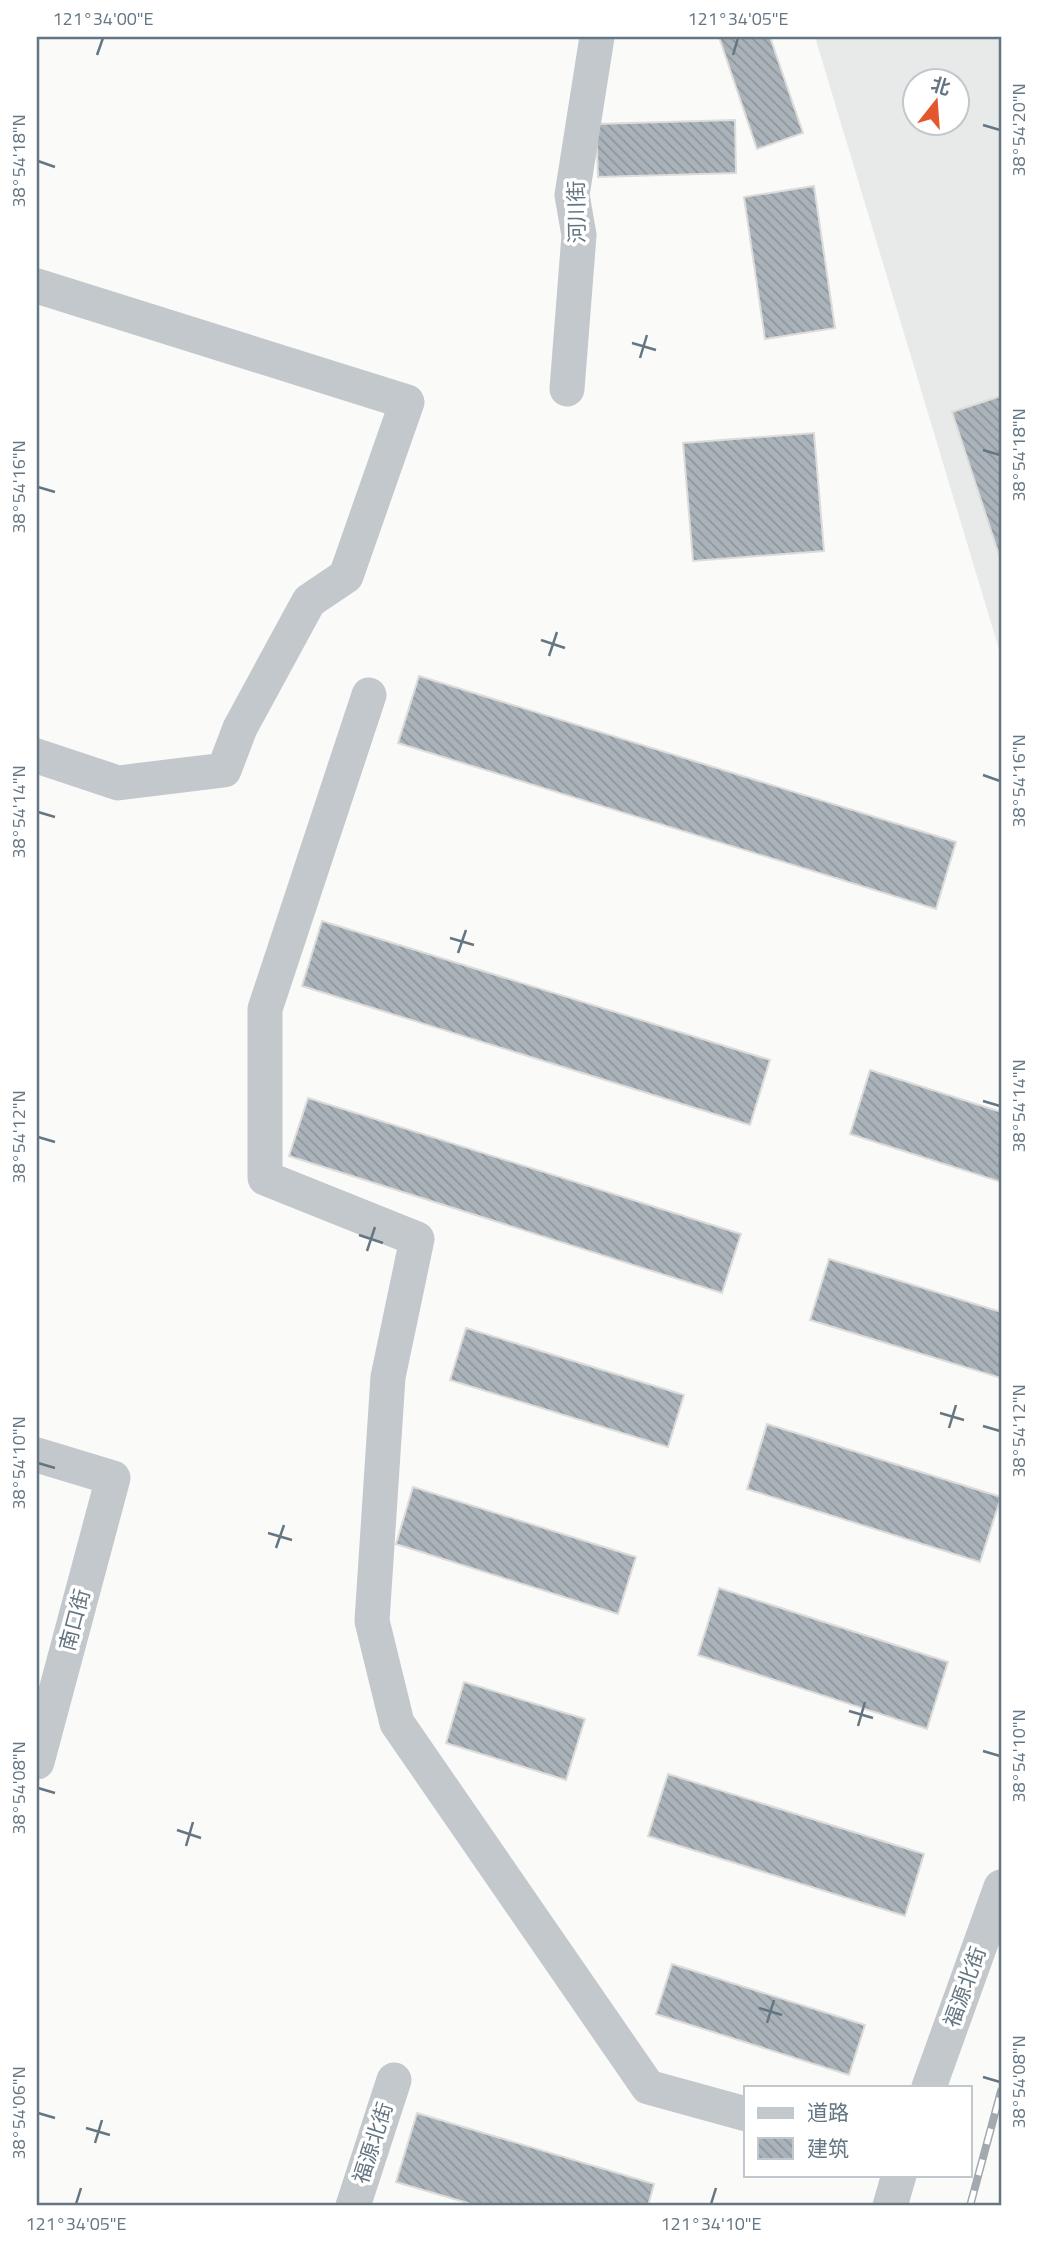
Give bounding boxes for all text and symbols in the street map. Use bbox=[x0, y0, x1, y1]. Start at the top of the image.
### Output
text: 121°34'00"E bbox=[52, 5, 154, 32]
text: 121°34'05"E bbox=[687, 5, 789, 32]
north arrow bbox=[902, 66, 972, 136]
text: 北 bbox=[928, 69, 954, 102]
text: 38°54'20"N bbox=[1005, 83, 1032, 177]
text: 38°54'18"N bbox=[5, 114, 32, 208]
street label: 河川街 bbox=[559, 180, 593, 244]
text: 38°54'18"N bbox=[1005, 408, 1032, 502]
text: 38°54'16"N bbox=[5, 440, 32, 534]
text: 38°54'16"N bbox=[1005, 734, 1032, 828]
text: 38°54'14"N bbox=[5, 765, 32, 859]
text: 38°54'14"N bbox=[1005, 1059, 1032, 1153]
text: 38°54'12"N bbox=[5, 1090, 32, 1184]
text: 38°54'12"N bbox=[1005, 1384, 1032, 1478]
text: 38°54'10"N bbox=[5, 1416, 32, 1510]
street label: 南口街 bbox=[50, 1585, 98, 1654]
text: 38°54'10"N bbox=[1005, 1709, 1032, 1803]
text: 38°54'08"N bbox=[5, 1741, 32, 1835]
street label: 福源北街 bbox=[935, 1942, 993, 2032]
text: 38°54'08"N bbox=[1005, 2035, 1032, 2129]
text: 38°54'06"N bbox=[5, 2066, 32, 2160]
legend bbox=[744, 2086, 972, 2176]
text: 道路 bbox=[807, 2096, 849, 2128]
street label: 福源北街 bbox=[344, 2098, 400, 2188]
text: 建筑 bbox=[807, 2132, 849, 2164]
text: 121°34'05"E bbox=[25, 2210, 127, 2237]
text: 121°34'10"E bbox=[660, 2210, 762, 2237]

